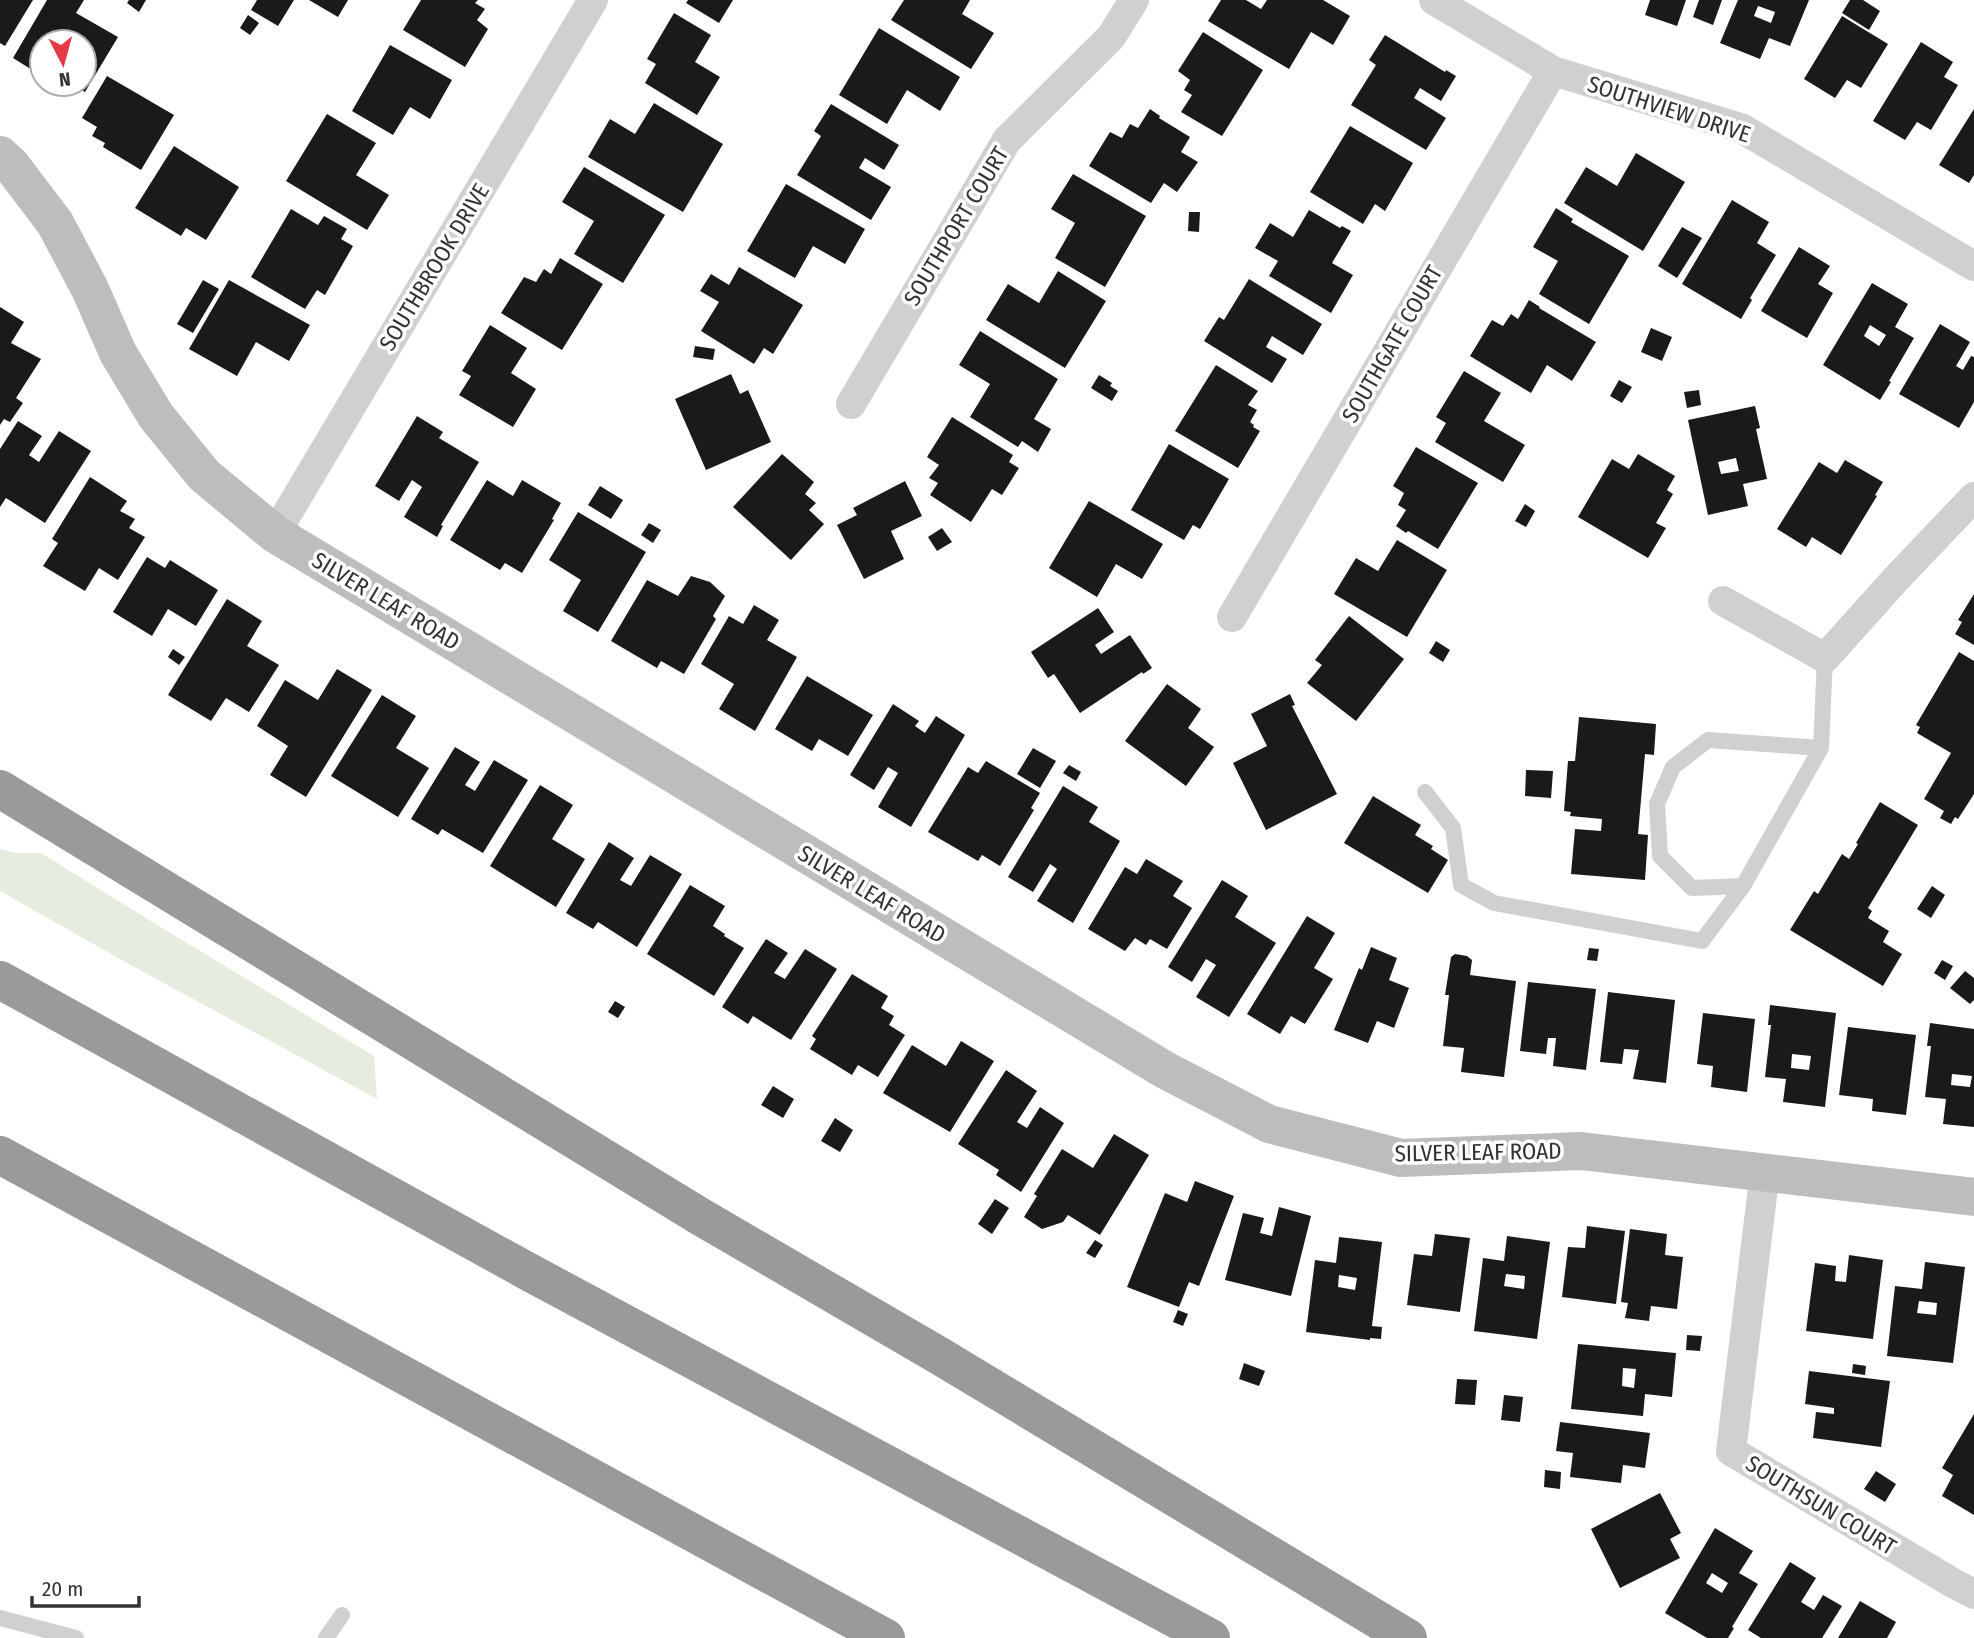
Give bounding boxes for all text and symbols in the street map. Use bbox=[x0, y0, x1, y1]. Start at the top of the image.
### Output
north arrow bbox=[28, 28, 98, 98]
text: N bbox=[58, 67, 72, 91]
street label: SOUTHVIEW DRIVE bbox=[1584, 69, 1754, 149]
street label: SOUTHPORT COURT bbox=[898, 141, 1015, 311]
street label: SOUTHBROOK DRIVE bbox=[373, 178, 495, 356]
street label: SOUTHGATE COURT bbox=[1336, 260, 1449, 428]
street label: SILVER LEAF ROAD bbox=[307, 546, 465, 656]
street label: SILVER LEAF ROAD bbox=[793, 839, 951, 949]
street label: SILVER LEAF ROAD bbox=[1394, 1137, 1562, 1167]
street label: SOUTHSUN COURT bbox=[1741, 1449, 1901, 1561]
scale bar bbox=[32, 1564, 138, 1608]
text: 20 m bbox=[42, 1576, 83, 1602]

